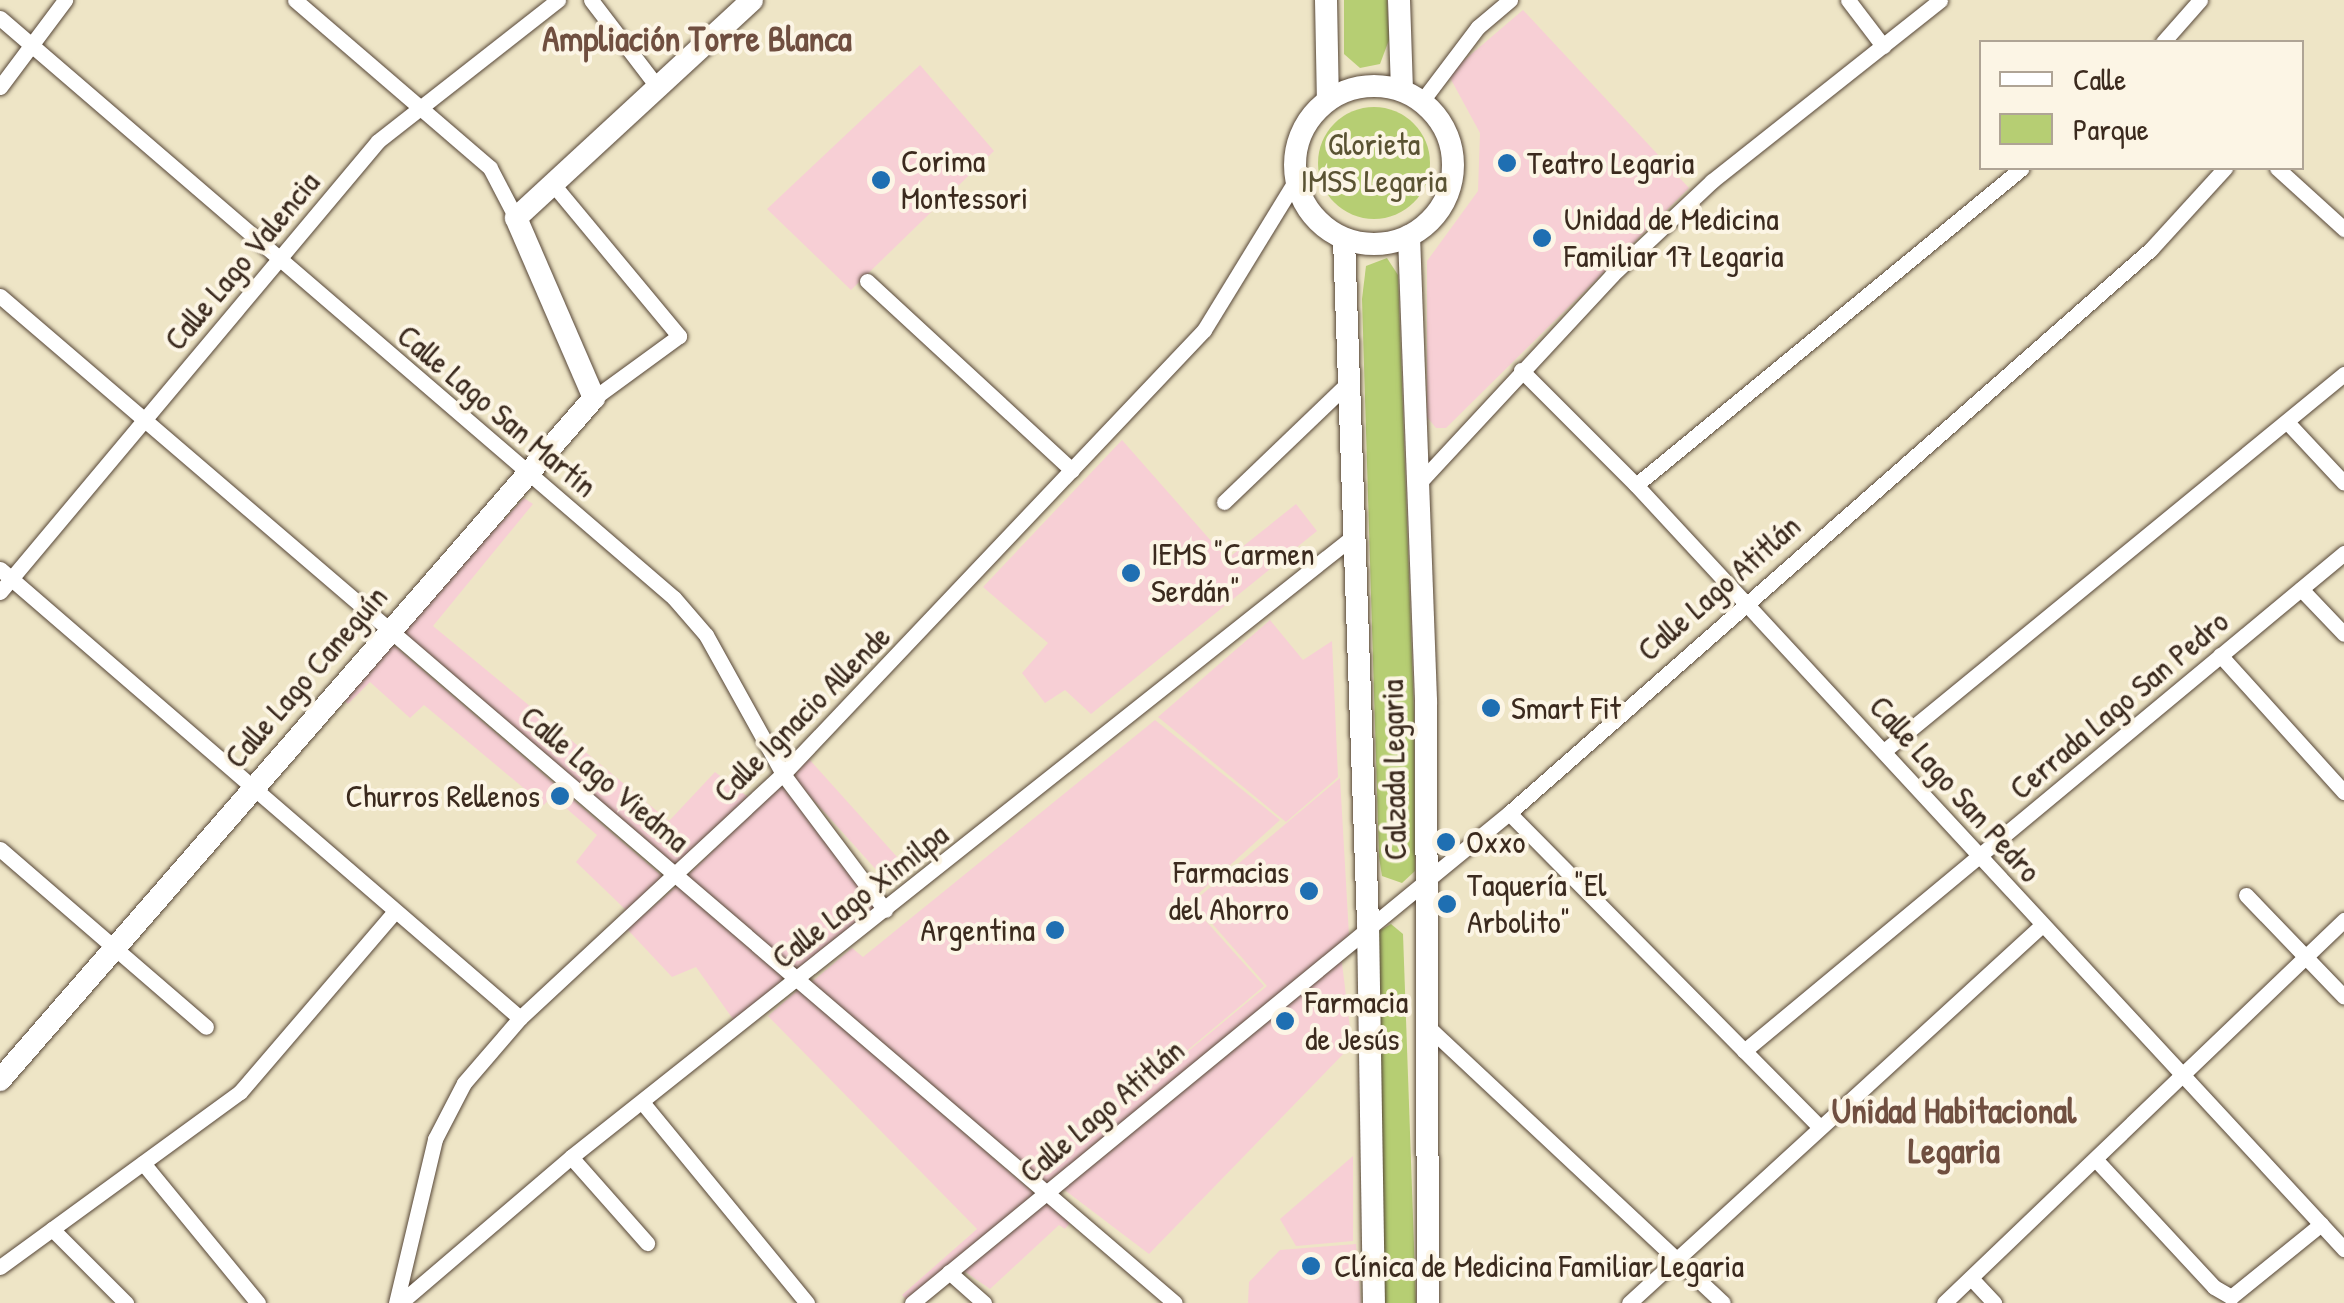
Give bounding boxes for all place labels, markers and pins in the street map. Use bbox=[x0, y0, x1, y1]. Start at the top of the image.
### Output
place label: Corima Montessori bbox=[901, 143, 1028, 218]
place label: Teatro Legaria bbox=[1527, 144, 1694, 182]
marker: Teatro Legaria bbox=[1496, 152, 1518, 174]
marker: Corima Montessori bbox=[870, 169, 892, 191]
place label: Unidad de Medicina Familiar 17 Legaria bbox=[1564, 201, 1784, 276]
marker: Unidad de Medicina Familiar 17 Legaria bbox=[1529, 225, 1555, 251]
place label: IEMS "Carmen Serdán" bbox=[1151, 536, 1315, 611]
marker: IEMS "Carmen Serdán" bbox=[1120, 562, 1142, 584]
place label: Smart Fit bbox=[1511, 689, 1621, 727]
marker: Smart Fit bbox=[1480, 697, 1502, 719]
place label: Churros Rellenos bbox=[346, 777, 540, 815]
marker: Churros Rellenos bbox=[549, 785, 571, 807]
place label: Oxxo bbox=[1466, 823, 1525, 861]
marker: Oxxo bbox=[1435, 831, 1457, 853]
place label: Farmacias del Ahorro bbox=[1168, 854, 1289, 929]
place label: Taquería "El Arbolito" bbox=[1467, 867, 1607, 942]
marker: Farmacias del Ahorro bbox=[1298, 880, 1320, 902]
marker: Taquería "El Arbolito" bbox=[1436, 893, 1458, 915]
place label: Argentina bbox=[920, 911, 1035, 949]
marker: Argentina bbox=[1044, 919, 1066, 941]
place label: Farmacia de Jesús bbox=[1305, 984, 1408, 1059]
marker: Farmacia de Jesús bbox=[1274, 1010, 1296, 1032]
place label: Clínica de Medicina Familiar Legaria bbox=[1334, 1247, 1744, 1285]
marker: Clínica de Medicina Familiar Legaria bbox=[1298, 1253, 1324, 1279]

